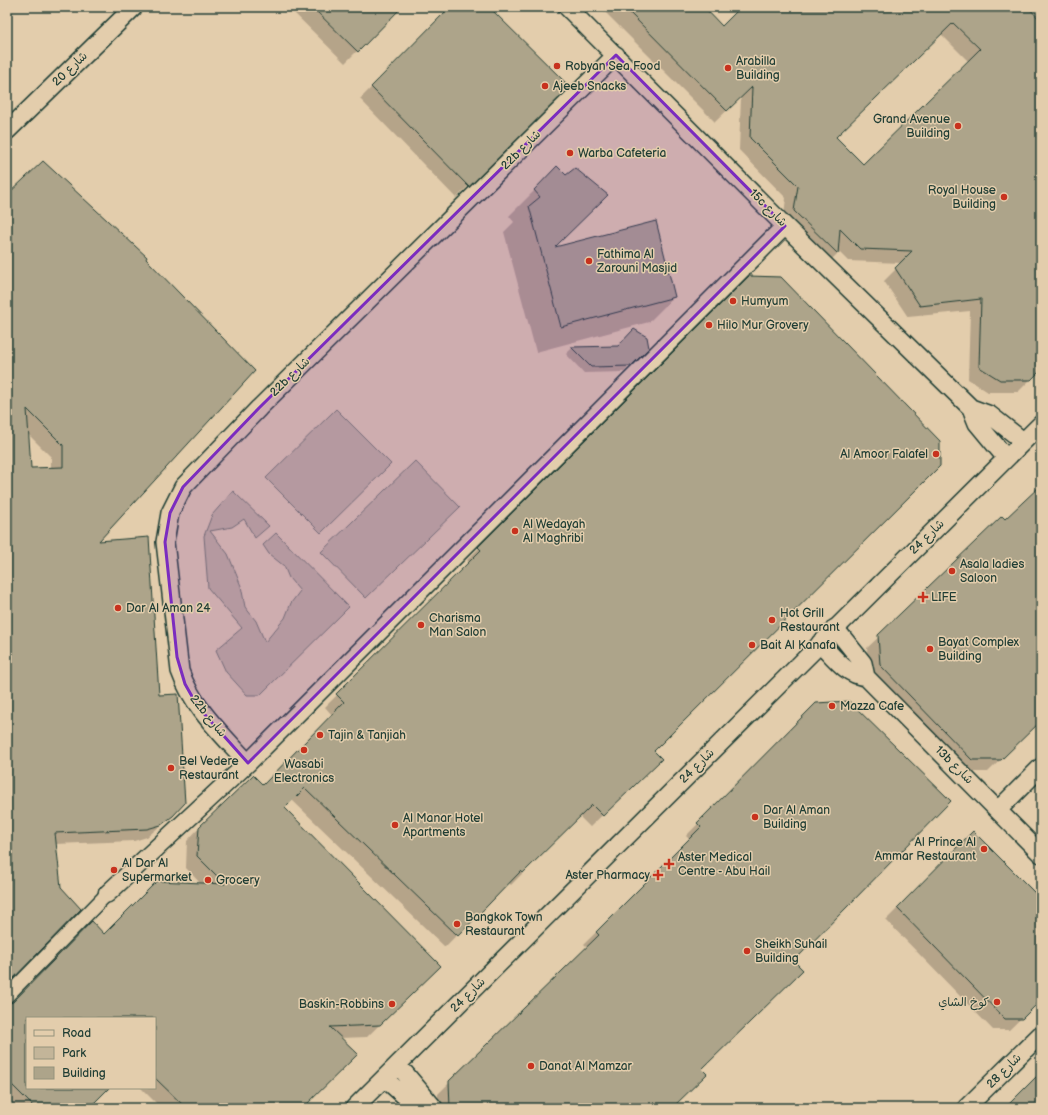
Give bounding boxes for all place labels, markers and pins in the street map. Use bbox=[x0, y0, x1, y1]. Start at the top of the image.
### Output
place label: Arabilla Building bbox=[736, 54, 780, 83]
place label: Robyan Sea Food bbox=[565, 59, 660, 74]
marker: Robyan Sea Food bbox=[552, 61, 562, 71]
marker: Arabilla Building bbox=[723, 63, 733, 73]
place label: Ajeeb Snacks bbox=[553, 79, 626, 94]
marker: Ajeeb Snacks bbox=[540, 81, 550, 91]
place label: Grand Avenue Building bbox=[873, 112, 950, 141]
marker: Grand Avenue Building bbox=[953, 121, 963, 131]
place label: Warba Cafeteria bbox=[578, 146, 666, 161]
marker: Warba Cafeteria bbox=[565, 148, 575, 158]
place label: Royal House Building bbox=[928, 183, 996, 212]
marker: Royal House Building bbox=[999, 192, 1009, 202]
place label: Fathima Al Zarouni Masjid bbox=[596, 247, 677, 276]
marker: Fathima Al Zarouni Masjid bbox=[584, 256, 594, 266]
place label: Humyum bbox=[741, 294, 788, 309]
marker: Humyum bbox=[728, 296, 738, 306]
place label: Hilo Mur Grovery bbox=[717, 318, 809, 333]
marker: Hilo Mur Grovery bbox=[704, 320, 714, 330]
place label: Al Amoor Falafel bbox=[840, 447, 928, 462]
marker: Al Amoor Falafel bbox=[931, 449, 941, 459]
place label: Al Wedayah Al Maghribi bbox=[523, 517, 586, 546]
marker: Al Wedayah Al Maghribi bbox=[510, 526, 520, 536]
place label: Asala ladies Saloon bbox=[960, 557, 1024, 586]
marker: Asala ladies Saloon bbox=[947, 566, 957, 576]
place label: LIFE bbox=[931, 590, 957, 605]
marker: LIFE bbox=[918, 592, 928, 602]
place label: Dar Al Aman 24 bbox=[126, 601, 211, 616]
marker: Dar Al Aman 24 bbox=[113, 603, 123, 613]
place label: Hot Grill Restaurant bbox=[780, 606, 840, 635]
place label: Charisma Man Salon bbox=[429, 611, 486, 640]
marker: Hot Grill Restaurant bbox=[767, 615, 777, 625]
marker: Charisma Man Salon bbox=[416, 620, 426, 630]
place label: Bayat Complex Building bbox=[938, 635, 1020, 664]
place label: Bait Al Kanafa bbox=[760, 638, 836, 653]
marker: Bait Al Kanafa bbox=[747, 640, 757, 650]
marker: Bayat Complex Building bbox=[925, 644, 935, 654]
place label: Mazza Cafe bbox=[840, 699, 904, 714]
marker: Mazza Cafe bbox=[827, 701, 837, 711]
place label: Tajin & Tanjiah bbox=[328, 728, 406, 743]
marker: Tajin & Tanjiah bbox=[315, 730, 325, 740]
marker: Wasabi Electronics bbox=[299, 745, 309, 755]
place label: Bel Vedere Restaurant bbox=[179, 754, 239, 783]
place label: Wasabi Electronics bbox=[274, 757, 334, 786]
marker: Bel Vedere Restaurant bbox=[166, 763, 176, 773]
place label: Dar Al Aman Building bbox=[763, 803, 830, 832]
place label: Al Manar Hotel Apartments bbox=[403, 811, 483, 840]
marker: Dar Al Aman Building bbox=[750, 812, 760, 822]
marker: Al Manar Hotel Apartments bbox=[390, 820, 400, 830]
place label: Al Prince Al Ammar Restaurant bbox=[875, 835, 976, 864]
marker: Al Prince Al Ammar Restaurant bbox=[979, 844, 989, 854]
place label: Aster Medical Centre - Abu Hail bbox=[678, 850, 770, 879]
place label: Al Dar Al Supermarket bbox=[122, 856, 192, 885]
marker: Aster Medical Centre - Abu Hail bbox=[663, 858, 675, 870]
marker: Al Dar Al Supermarket bbox=[109, 865, 119, 875]
place label: Aster Pharmacy bbox=[565, 868, 651, 883]
marker: Aster Pharmacy bbox=[653, 870, 663, 880]
place label: Grocery bbox=[216, 873, 260, 888]
marker: Grocery bbox=[203, 875, 213, 885]
place label: Bangkok Town Restaurant bbox=[465, 910, 543, 939]
marker: Bangkok Town Restaurant bbox=[452, 919, 462, 929]
place label: Sheikh Suhail Building bbox=[755, 937, 827, 966]
marker: Sheikh Suhail Building bbox=[742, 946, 752, 956]
place label: كوخ الشاي bbox=[938, 995, 989, 1011]
place label: Baskin-Robbins bbox=[299, 997, 384, 1012]
marker: كوخ الشاي bbox=[992, 997, 1002, 1007]
marker: Baskin-Robbins bbox=[387, 999, 397, 1009]
place label: Danat Al Mamzar bbox=[539, 1059, 633, 1074]
marker: Danat Al Mamzar bbox=[526, 1061, 536, 1071]

